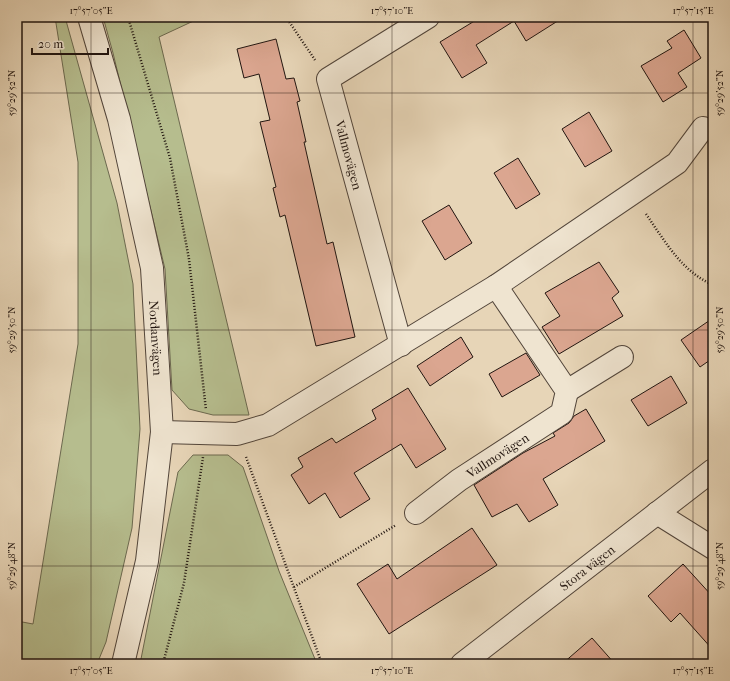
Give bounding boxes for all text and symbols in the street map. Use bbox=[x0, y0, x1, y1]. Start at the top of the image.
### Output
text: 17°57'05"E bbox=[69, 5, 113, 17]
text: 17°57'10"E bbox=[371, 5, 413, 17]
text: 17°57'15"E bbox=[672, 5, 714, 17]
scale bar bbox=[32, 30, 108, 56]
text: 20 m bbox=[38, 37, 63, 51]
text: 59°29'52"N bbox=[6, 69, 18, 116]
text: 59°29'52"N bbox=[714, 69, 726, 116]
street label: Vallmovägen bbox=[332, 118, 365, 192]
street label: Nordanvägen bbox=[146, 300, 166, 376]
text: 59°29'50"N bbox=[6, 306, 18, 354]
text: 59°29'50"N bbox=[714, 306, 726, 354]
street label: Vallmovägen bbox=[463, 429, 532, 482]
text: 59°29'48"N bbox=[6, 542, 18, 590]
street label: Stora vägen bbox=[557, 542, 618, 594]
text: 59°29'48"N bbox=[714, 542, 726, 590]
text: 17°57'05"E bbox=[69, 665, 113, 677]
text: 17°57'10"E bbox=[371, 665, 413, 677]
text: 17°57'15"E bbox=[672, 665, 714, 677]

